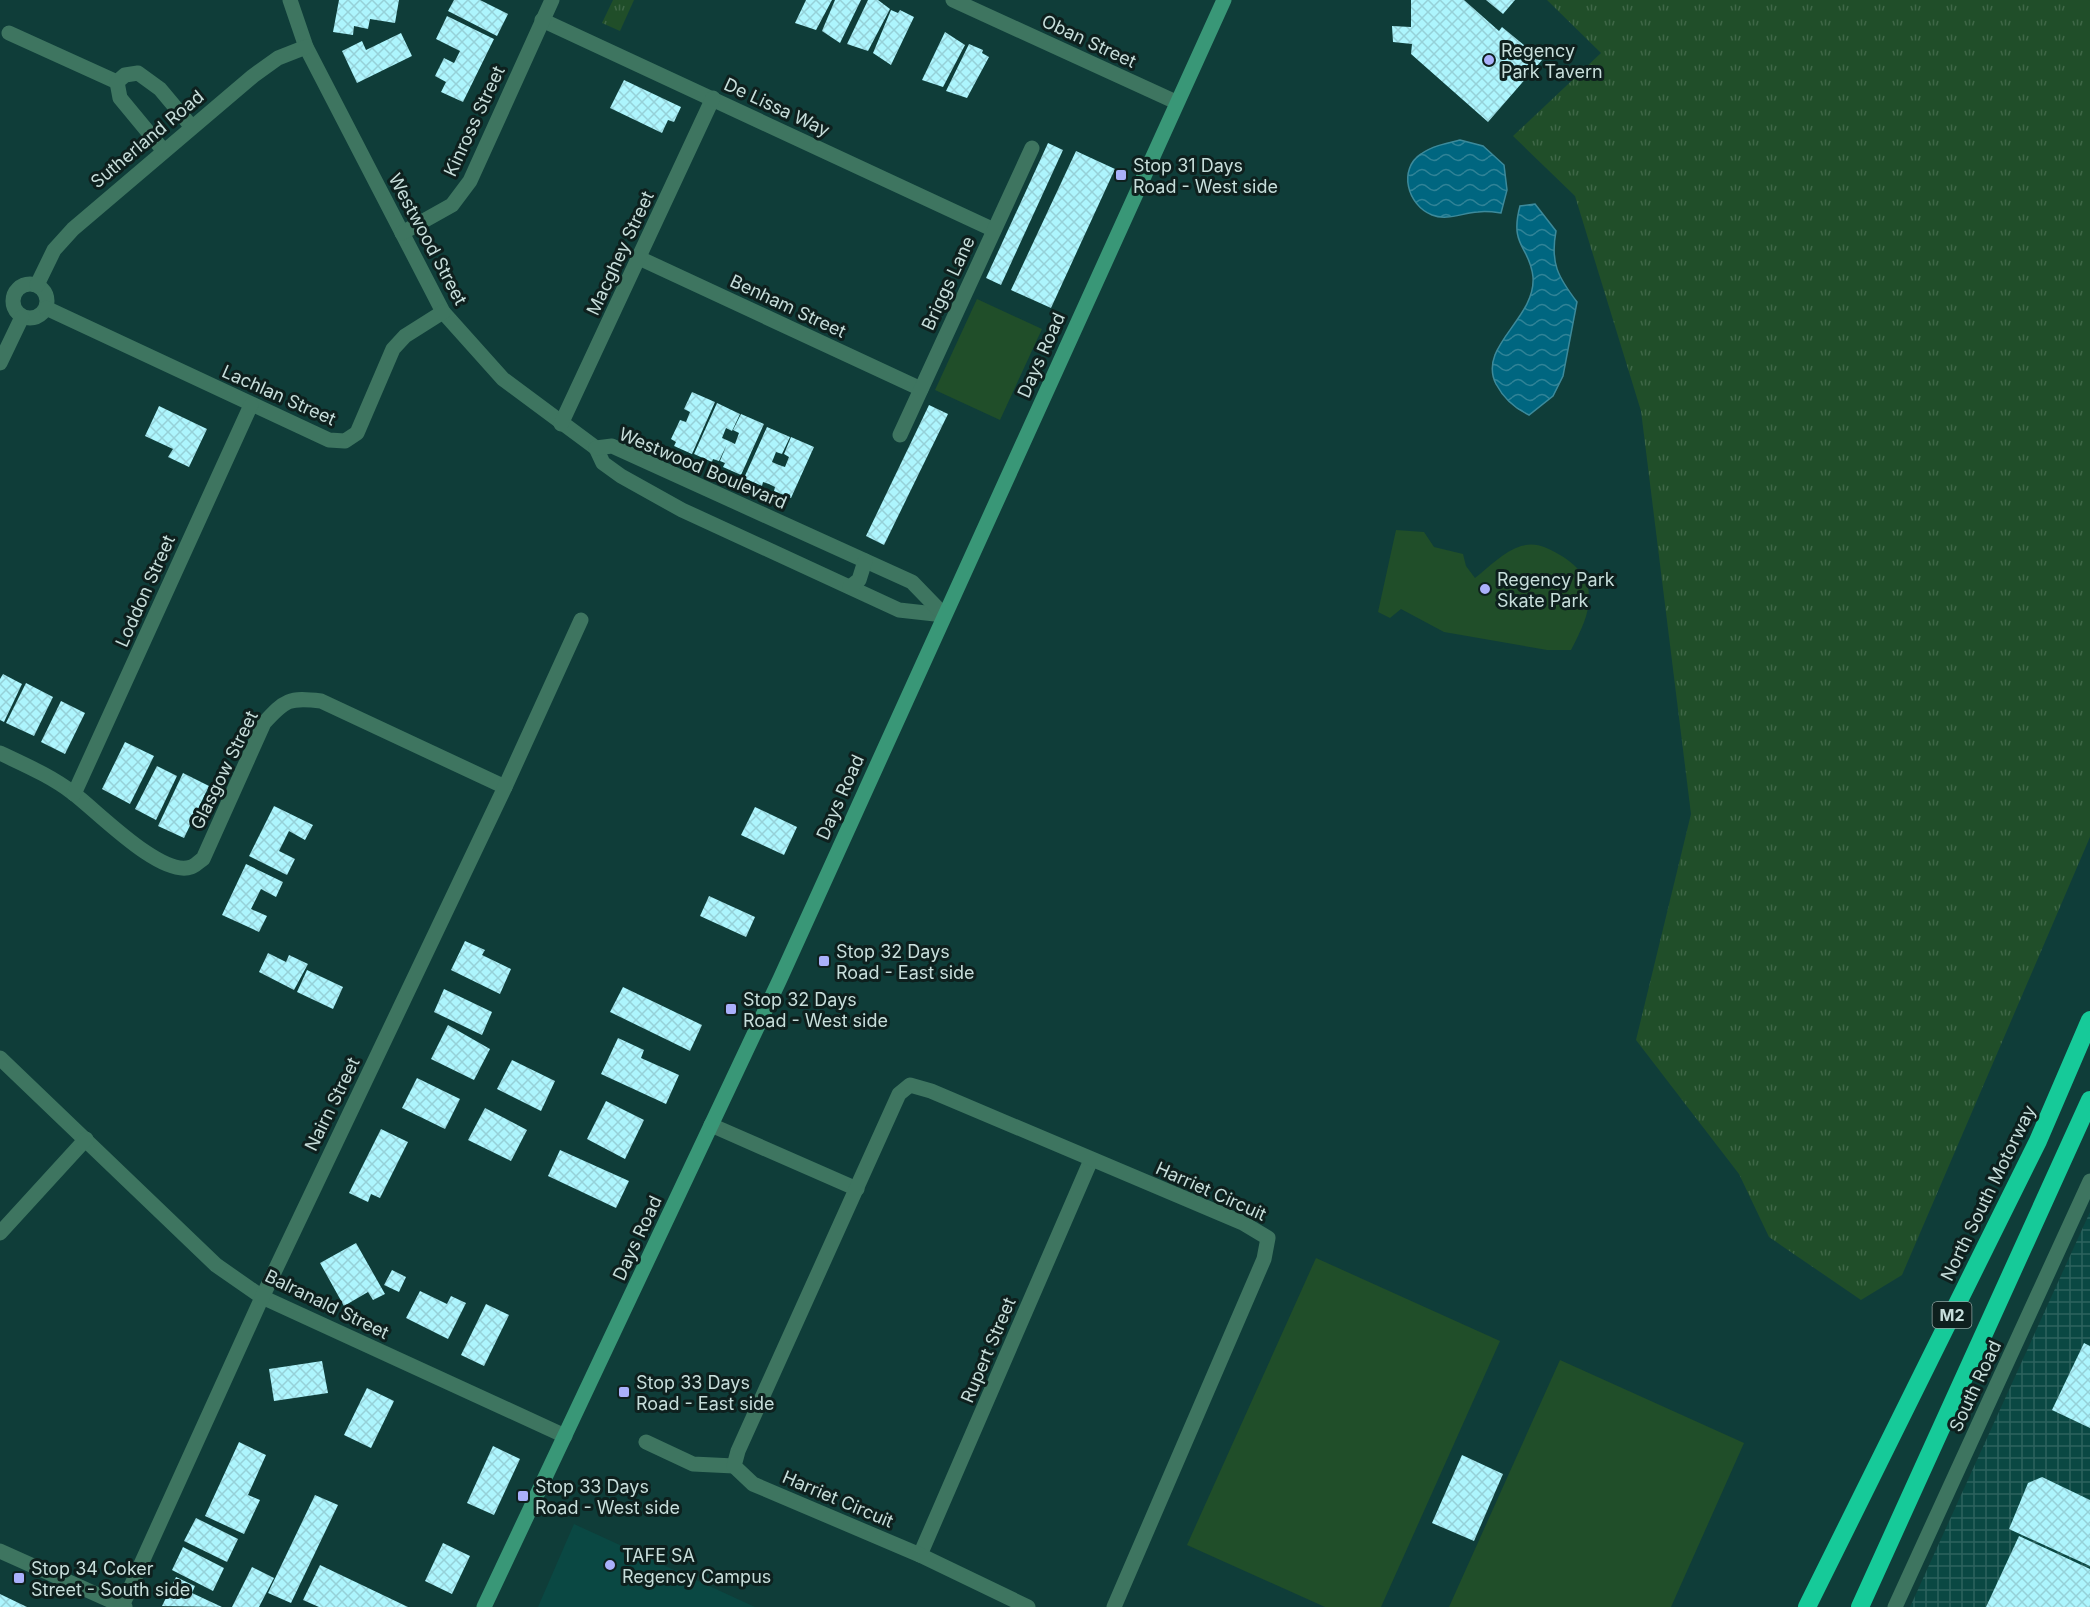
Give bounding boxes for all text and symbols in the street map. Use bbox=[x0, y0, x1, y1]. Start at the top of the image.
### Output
street label: Oban Street bbox=[1039, 10, 1140, 72]
place label: Regency Park Tavern bbox=[1501, 40, 1603, 82]
marker: Regency Park Tavern bbox=[1482, 53, 1496, 67]
street label: Kinross Street bbox=[439, 62, 509, 180]
street label: De Lissa Way bbox=[721, 73, 833, 141]
street label: Sutherland Road bbox=[86, 86, 208, 192]
place label: Stop 31 Days Road - West side bbox=[1133, 155, 1278, 197]
marker: Stop 31 Days Road - West side bbox=[1114, 168, 1128, 182]
street label: Westwood Street bbox=[384, 170, 472, 308]
street label: Macghey Street bbox=[582, 188, 658, 318]
street label: Briggs Lane bbox=[917, 233, 979, 333]
street label: Benham Street bbox=[727, 270, 849, 342]
street label: Days Road bbox=[1013, 309, 1069, 401]
street label: Lachlan Street bbox=[219, 361, 339, 429]
street label: Westwood Boulevard bbox=[616, 423, 790, 513]
street label: Loddon Street bbox=[111, 532, 179, 650]
place label: Regency Park Skate Park bbox=[1497, 569, 1615, 611]
marker: Regency Park Skate Park bbox=[1478, 582, 1492, 596]
street label: Glasgow Street bbox=[186, 707, 262, 833]
street label: Days Road bbox=[812, 751, 868, 843]
place label: Stop 32 Days Road - East side bbox=[836, 941, 975, 983]
marker: Stop 32 Days Road - East side bbox=[817, 954, 831, 968]
place label: Stop 32 Days Road - West side bbox=[743, 989, 888, 1031]
marker: Stop 32 Days Road - West side bbox=[724, 1002, 738, 1016]
street label: Nairn Street bbox=[300, 1054, 364, 1154]
street label: North South Motorway bbox=[1936, 1102, 2040, 1284]
street label: Harriet Circuit bbox=[1153, 1157, 1270, 1225]
street label: Days Road bbox=[608, 1192, 666, 1284]
street label: Balranald Street bbox=[262, 1265, 392, 1343]
street label: Rupert Street bbox=[956, 1294, 1020, 1406]
road number: M2 bbox=[1932, 1302, 1972, 1328]
street label: South Road bbox=[1945, 1337, 2005, 1435]
place label: Stop 33 Days Road - East side bbox=[636, 1372, 775, 1414]
marker: Stop 33 Days Road - East side bbox=[617, 1385, 631, 1399]
street label: Harriet Circuit bbox=[779, 1466, 897, 1532]
place label: Stop 33 Days Road - West side bbox=[535, 1476, 680, 1518]
marker: Stop 33 Days Road - West side bbox=[516, 1489, 530, 1503]
place label: TAFE SA Regency Campus bbox=[622, 1545, 771, 1587]
place label: Stop 34 Coker Street - South side bbox=[31, 1558, 190, 1600]
marker: TAFE SA Regency Campus bbox=[603, 1558, 617, 1572]
marker: Stop 34 Coker Street - South side bbox=[12, 1571, 26, 1585]

